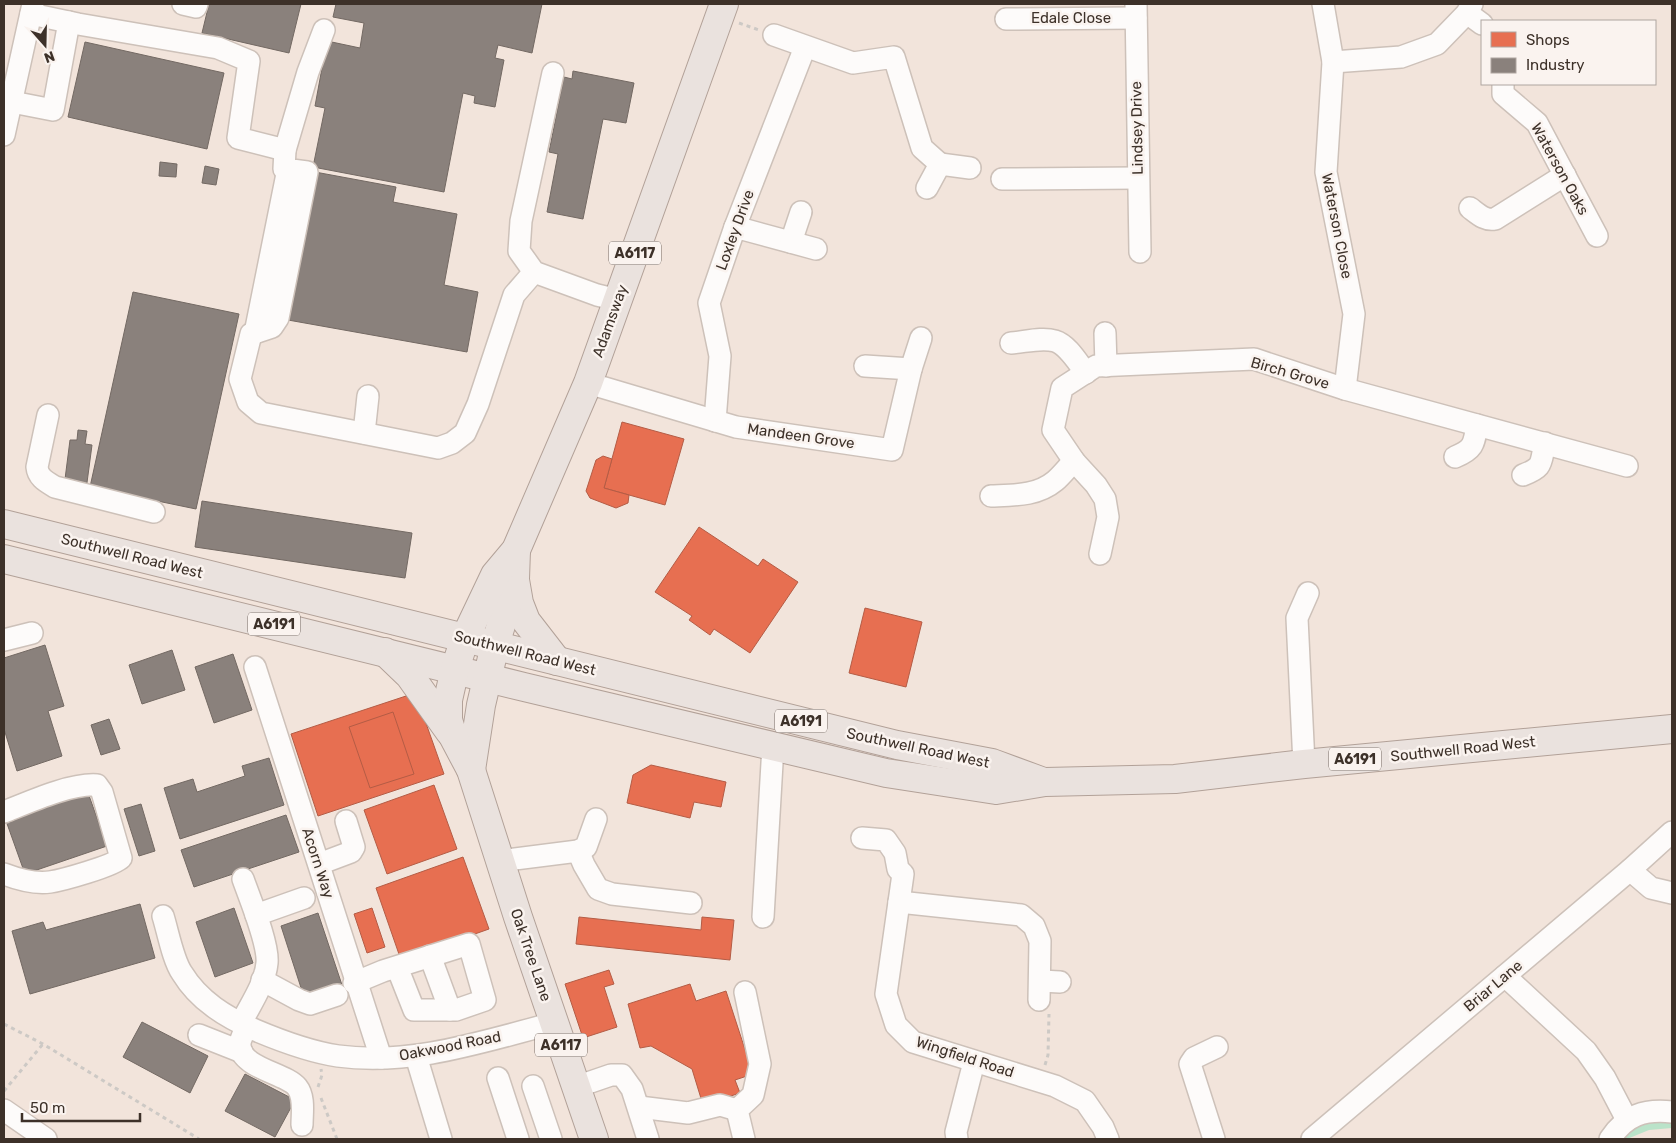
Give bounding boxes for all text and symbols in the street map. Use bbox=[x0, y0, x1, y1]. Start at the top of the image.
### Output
street label: Edale Close bbox=[1031, 9, 1111, 27]
north arrow bbox=[20, 20, 70, 70]
legend bbox=[1481, 20, 1656, 85]
text: Shops bbox=[1526, 31, 1570, 49]
text: N bbox=[42, 47, 57, 66]
text: Industry bbox=[1526, 56, 1585, 74]
street label: Lindsey Drive bbox=[1127, 81, 1147, 175]
street label: Waterson Oaks bbox=[1527, 120, 1593, 219]
street label: Waterson Close bbox=[1318, 172, 1356, 280]
street label: Loxley Drive bbox=[712, 187, 758, 273]
road number: A6117 bbox=[609, 242, 661, 264]
street label: Adamsway bbox=[589, 282, 631, 360]
street label: Birch Grove bbox=[1249, 353, 1331, 393]
street label: Mandeen Grove bbox=[746, 420, 856, 452]
street label: Southwell Road West bbox=[59, 530, 205, 582]
road number: A6191 bbox=[248, 612, 300, 636]
street label: Southwell Road West bbox=[452, 627, 598, 679]
road number: A6191 bbox=[775, 709, 827, 732]
street label: Southwell Road West bbox=[845, 724, 991, 772]
street label: Southwell Road West bbox=[1390, 732, 1536, 766]
road number: A6191 bbox=[1329, 748, 1381, 771]
street label: Acorn Way bbox=[298, 825, 338, 901]
street label: Oak Tree Lane bbox=[507, 906, 555, 1004]
street label: Briar Lane bbox=[1460, 956, 1526, 1016]
street label: Oakwood Road bbox=[398, 1027, 502, 1065]
street label: Wingfield Road bbox=[914, 1033, 1016, 1081]
road number: A6117 bbox=[535, 1034, 587, 1056]
scale bar bbox=[22, 1090, 140, 1122]
text: 50 m bbox=[30, 1099, 65, 1117]

